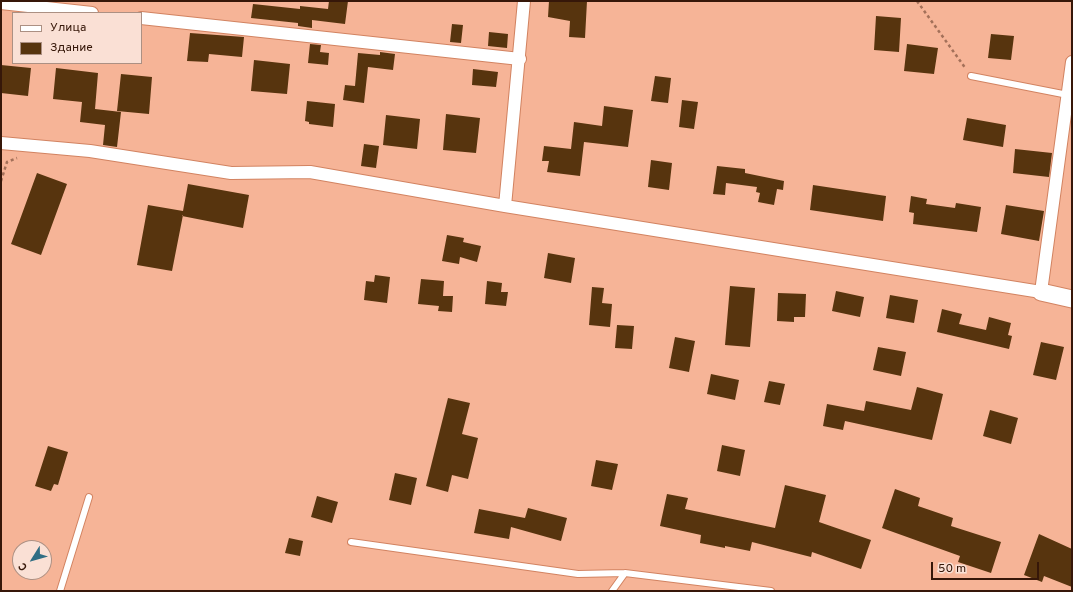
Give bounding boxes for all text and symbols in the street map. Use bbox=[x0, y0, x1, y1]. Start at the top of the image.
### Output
legend bbox=[12, 12, 142, 64]
text: Улица bbox=[50, 20, 86, 36]
text: Здание bbox=[50, 40, 93, 56]
north arrow bbox=[12, 540, 52, 580]
scale bar bbox=[933, 554, 1041, 580]
text: С bbox=[16, 560, 31, 574]
text: 50 m bbox=[938, 561, 966, 577]

